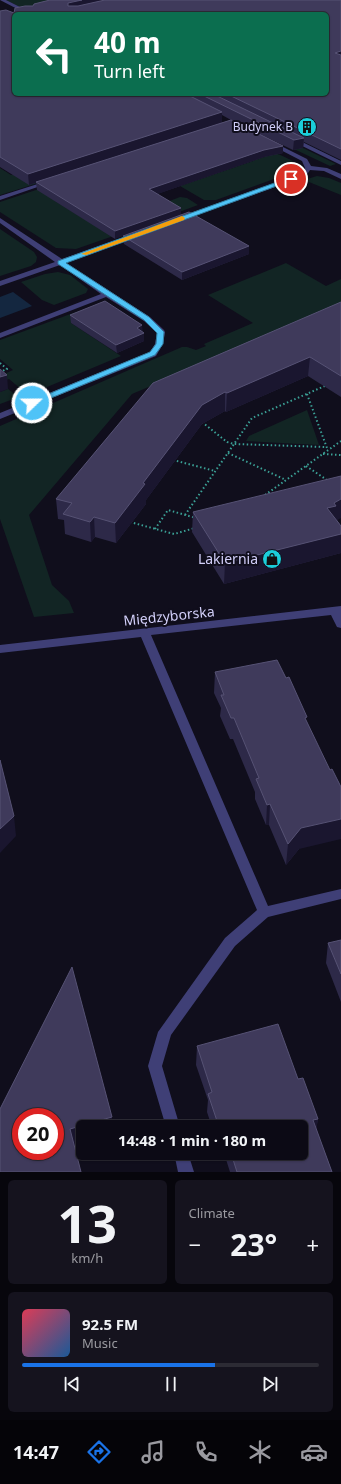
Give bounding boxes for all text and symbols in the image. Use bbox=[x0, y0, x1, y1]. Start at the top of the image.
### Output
text: 40 m bbox=[94, 23, 161, 61]
icon: left bbox=[28, 28, 80, 80]
text: Turn left bbox=[94, 59, 165, 83]
building icon: Budynek B bbox=[296, 116, 318, 138]
place label: Budynek B bbox=[233, 118, 293, 135]
pin bbox=[274, 162, 308, 196]
icon: arrive bbox=[280, 168, 302, 190]
position arrow bbox=[11, 382, 53, 424]
shop icon: Lakiernia bbox=[261, 548, 283, 570]
place label: Lakiernia bbox=[198, 549, 258, 568]
street label: Międzyborska bbox=[122, 601, 215, 630]
speed limit sign: 20 bbox=[12, 1108, 64, 1160]
text: 14:48 · 1 min · 180 m bbox=[118, 1130, 266, 1150]
text: 13 bbox=[58, 1187, 117, 1258]
text: Climate bbox=[189, 1204, 235, 1222]
text: 23° bbox=[230, 1224, 277, 1265]
text: − bbox=[189, 1229, 201, 1259]
text: + bbox=[306, 1229, 319, 1259]
text: km/h bbox=[71, 1249, 103, 1267]
text: 92.5 FM bbox=[82, 1314, 138, 1334]
text: Music bbox=[82, 1334, 118, 1352]
icon: previous bbox=[61, 1373, 83, 1395]
icon: pause bbox=[160, 1373, 182, 1395]
icon: next bbox=[259, 1373, 281, 1395]
icon: directions bbox=[85, 1438, 113, 1466]
icon: music bbox=[139, 1438, 167, 1466]
icon: phone bbox=[192, 1438, 220, 1466]
icon: climate bbox=[246, 1438, 274, 1466]
icon: car bbox=[300, 1438, 328, 1466]
text: 14:47 bbox=[13, 1440, 59, 1464]

